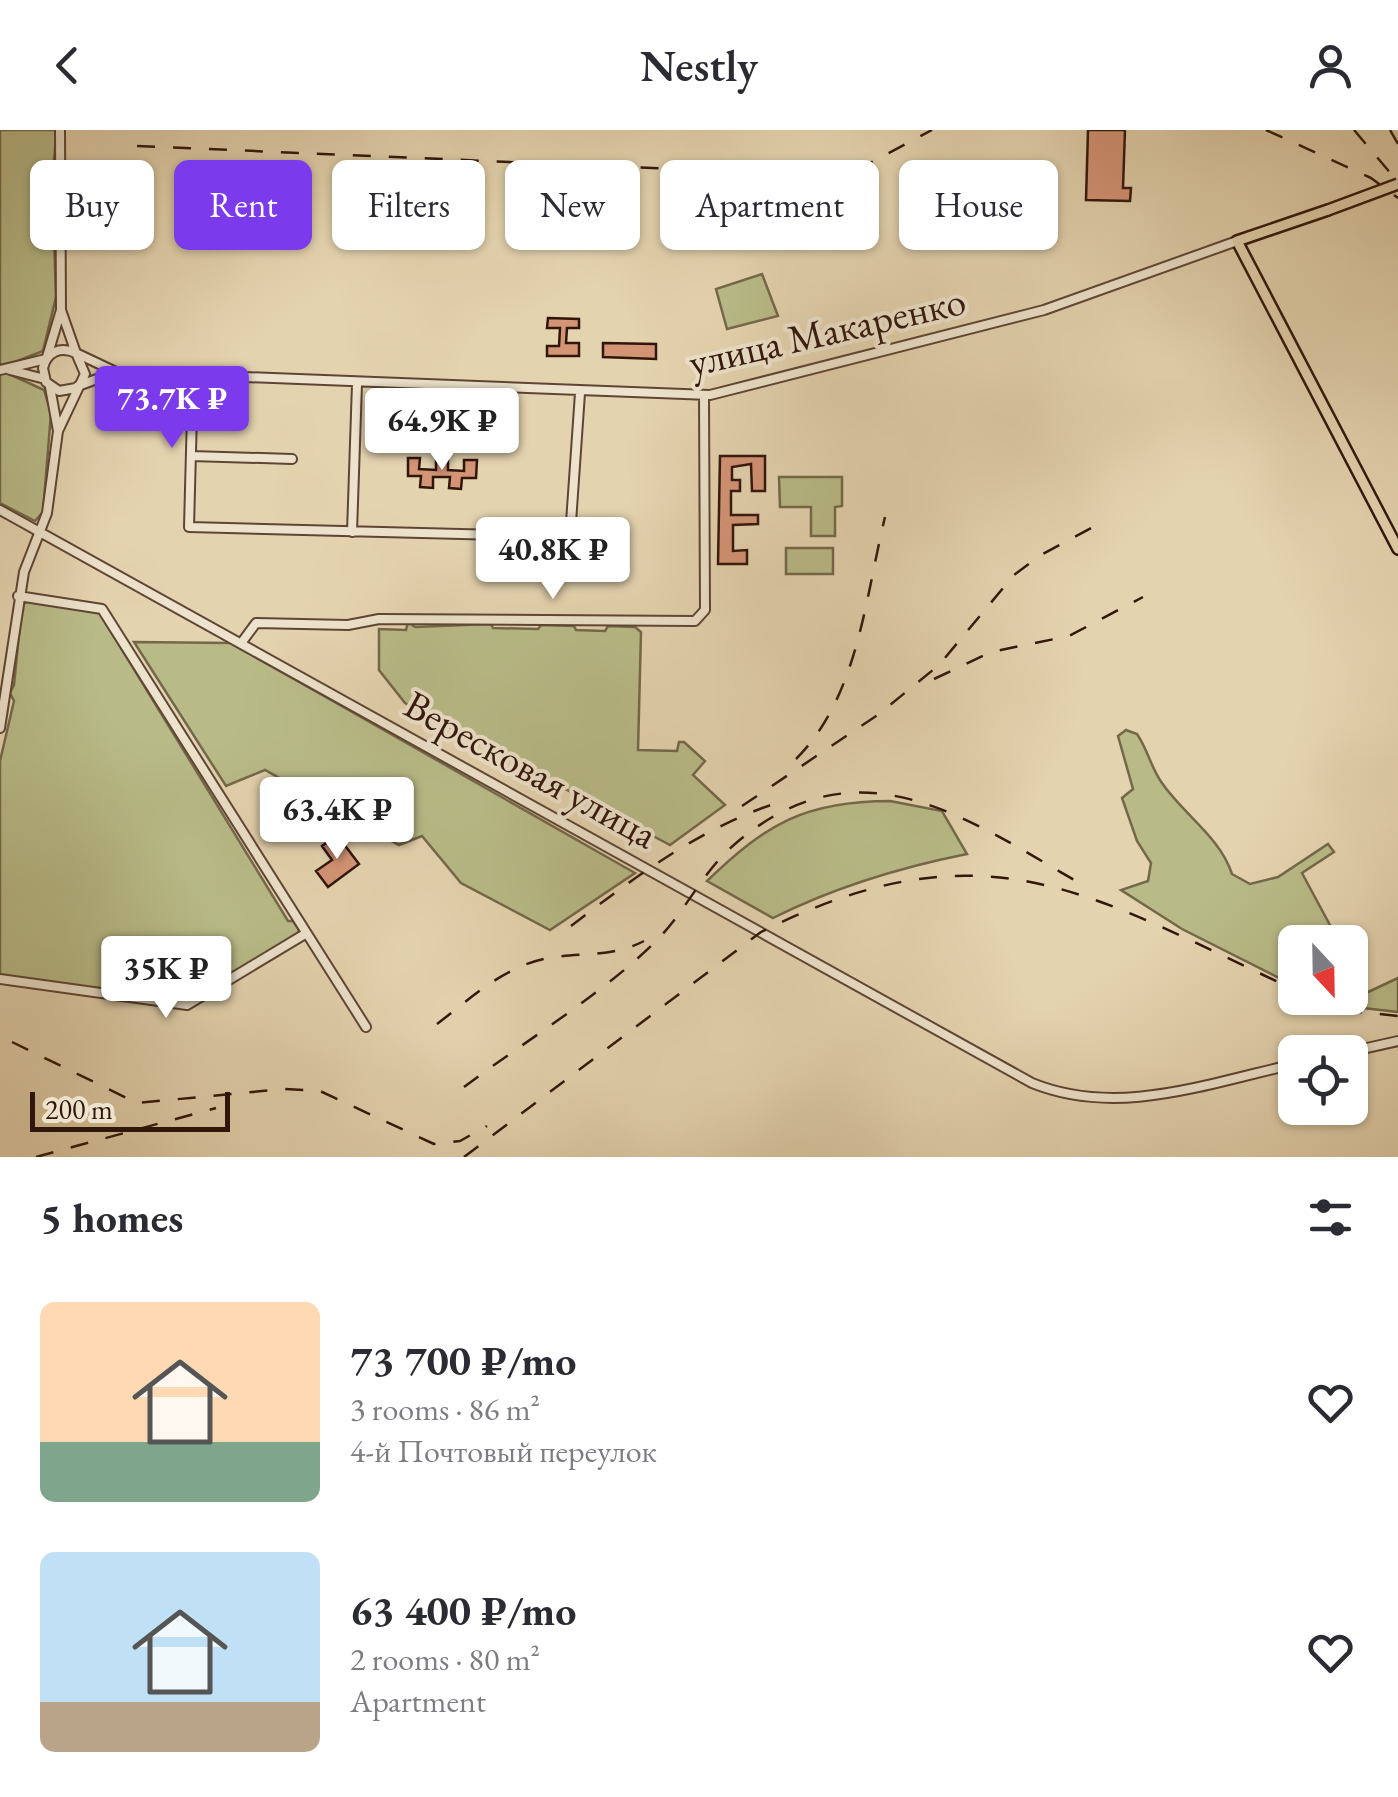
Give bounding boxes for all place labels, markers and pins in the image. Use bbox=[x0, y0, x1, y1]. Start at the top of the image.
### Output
pin: 73.7K ₽ bbox=[80, 366, 264, 451]
pin: 64.9K ₽ bbox=[350, 388, 534, 473]
pin: 40.8K ₽ bbox=[461, 517, 645, 602]
pin: 63.4K ₽ bbox=[245, 777, 429, 862]
pin: 35K ₽ bbox=[96, 936, 236, 1021]

